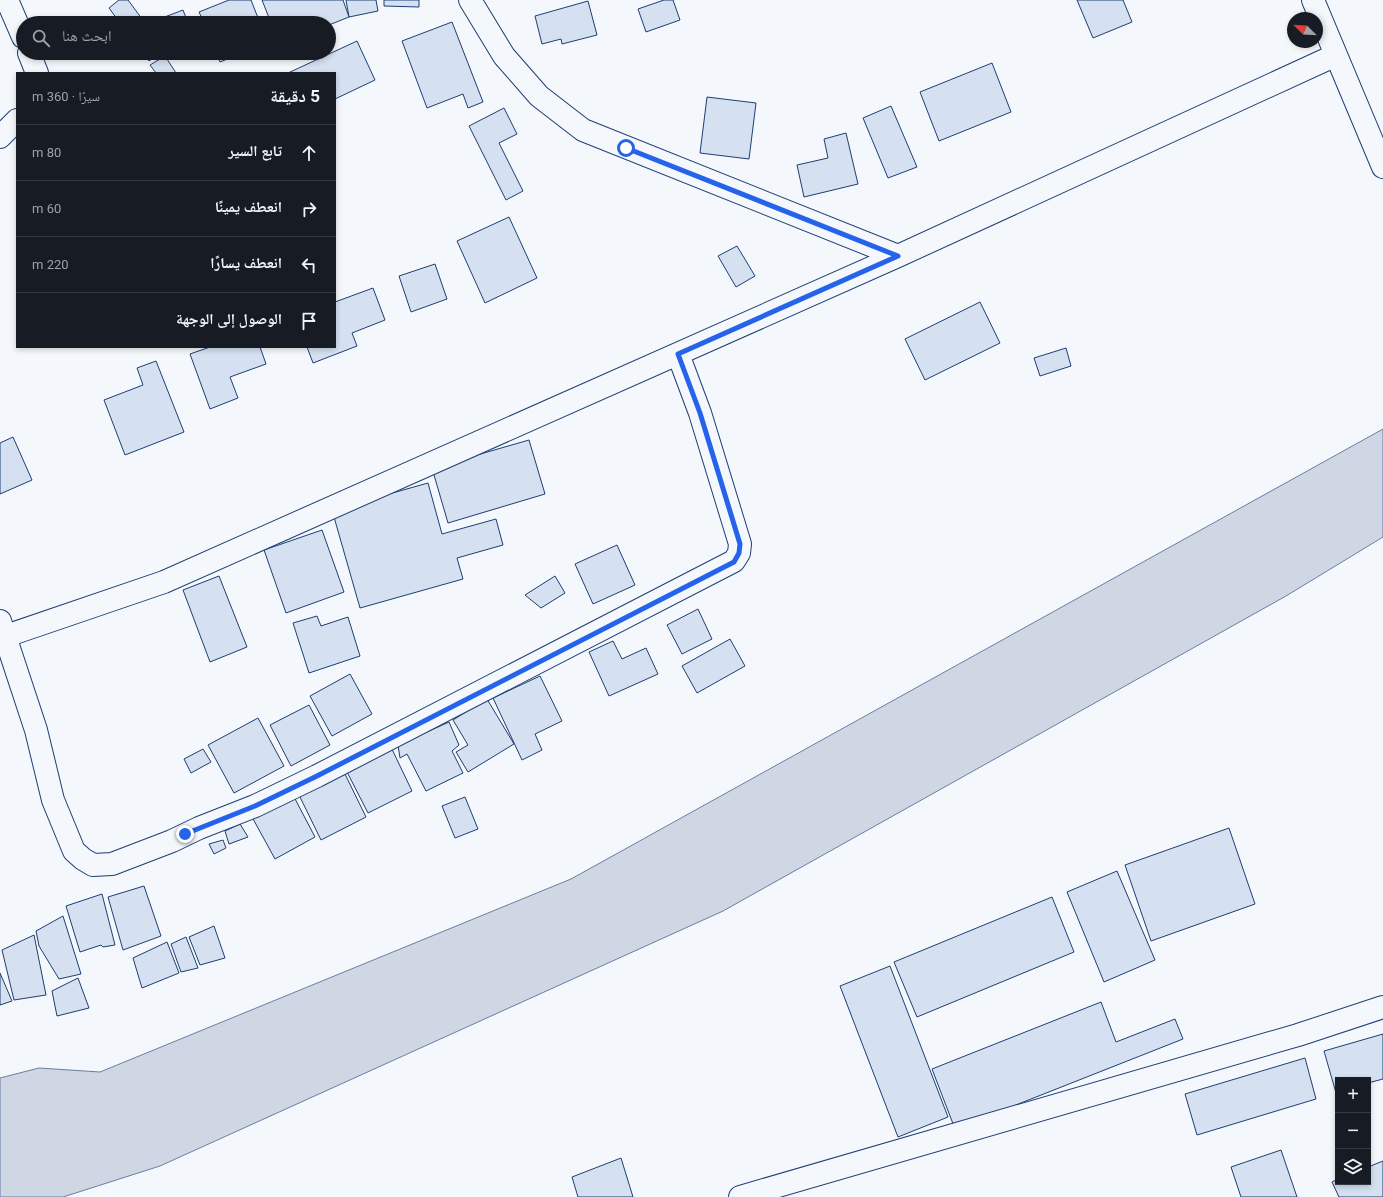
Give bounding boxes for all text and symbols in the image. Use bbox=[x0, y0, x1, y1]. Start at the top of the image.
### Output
north arrow bbox=[1287, 12, 1323, 48]
search box bbox=[16, 16, 336, 60]
icon: search bbox=[30, 27, 52, 49]
text: ابحث هنا bbox=[62, 27, 111, 45]
text: 5 دقيقة bbox=[270, 86, 320, 106]
text: سيرًا · 360 m bbox=[32, 89, 100, 104]
route start bbox=[617, 139, 635, 157]
text: تابع السير bbox=[228, 142, 282, 160]
icon: ahead bbox=[298, 142, 320, 164]
text: 80 m bbox=[32, 145, 61, 160]
text: انعطف يمينًا bbox=[215, 198, 282, 216]
icon: right bbox=[298, 198, 320, 220]
text: 60 m bbox=[32, 201, 61, 216]
text: انعطف يسارًا bbox=[210, 254, 282, 272]
icon: left bbox=[298, 254, 320, 276]
text: 220 m bbox=[32, 257, 69, 272]
text: الوصول إلى الوجهة bbox=[176, 310, 282, 328]
icon: arrive bbox=[298, 310, 320, 332]
route end bbox=[176, 825, 194, 843]
map controls bbox=[1335, 1077, 1371, 1185]
button: + bbox=[1335, 1077, 1371, 1113]
button: − bbox=[1335, 1113, 1371, 1149]
button: layers bbox=[1335, 1149, 1371, 1185]

